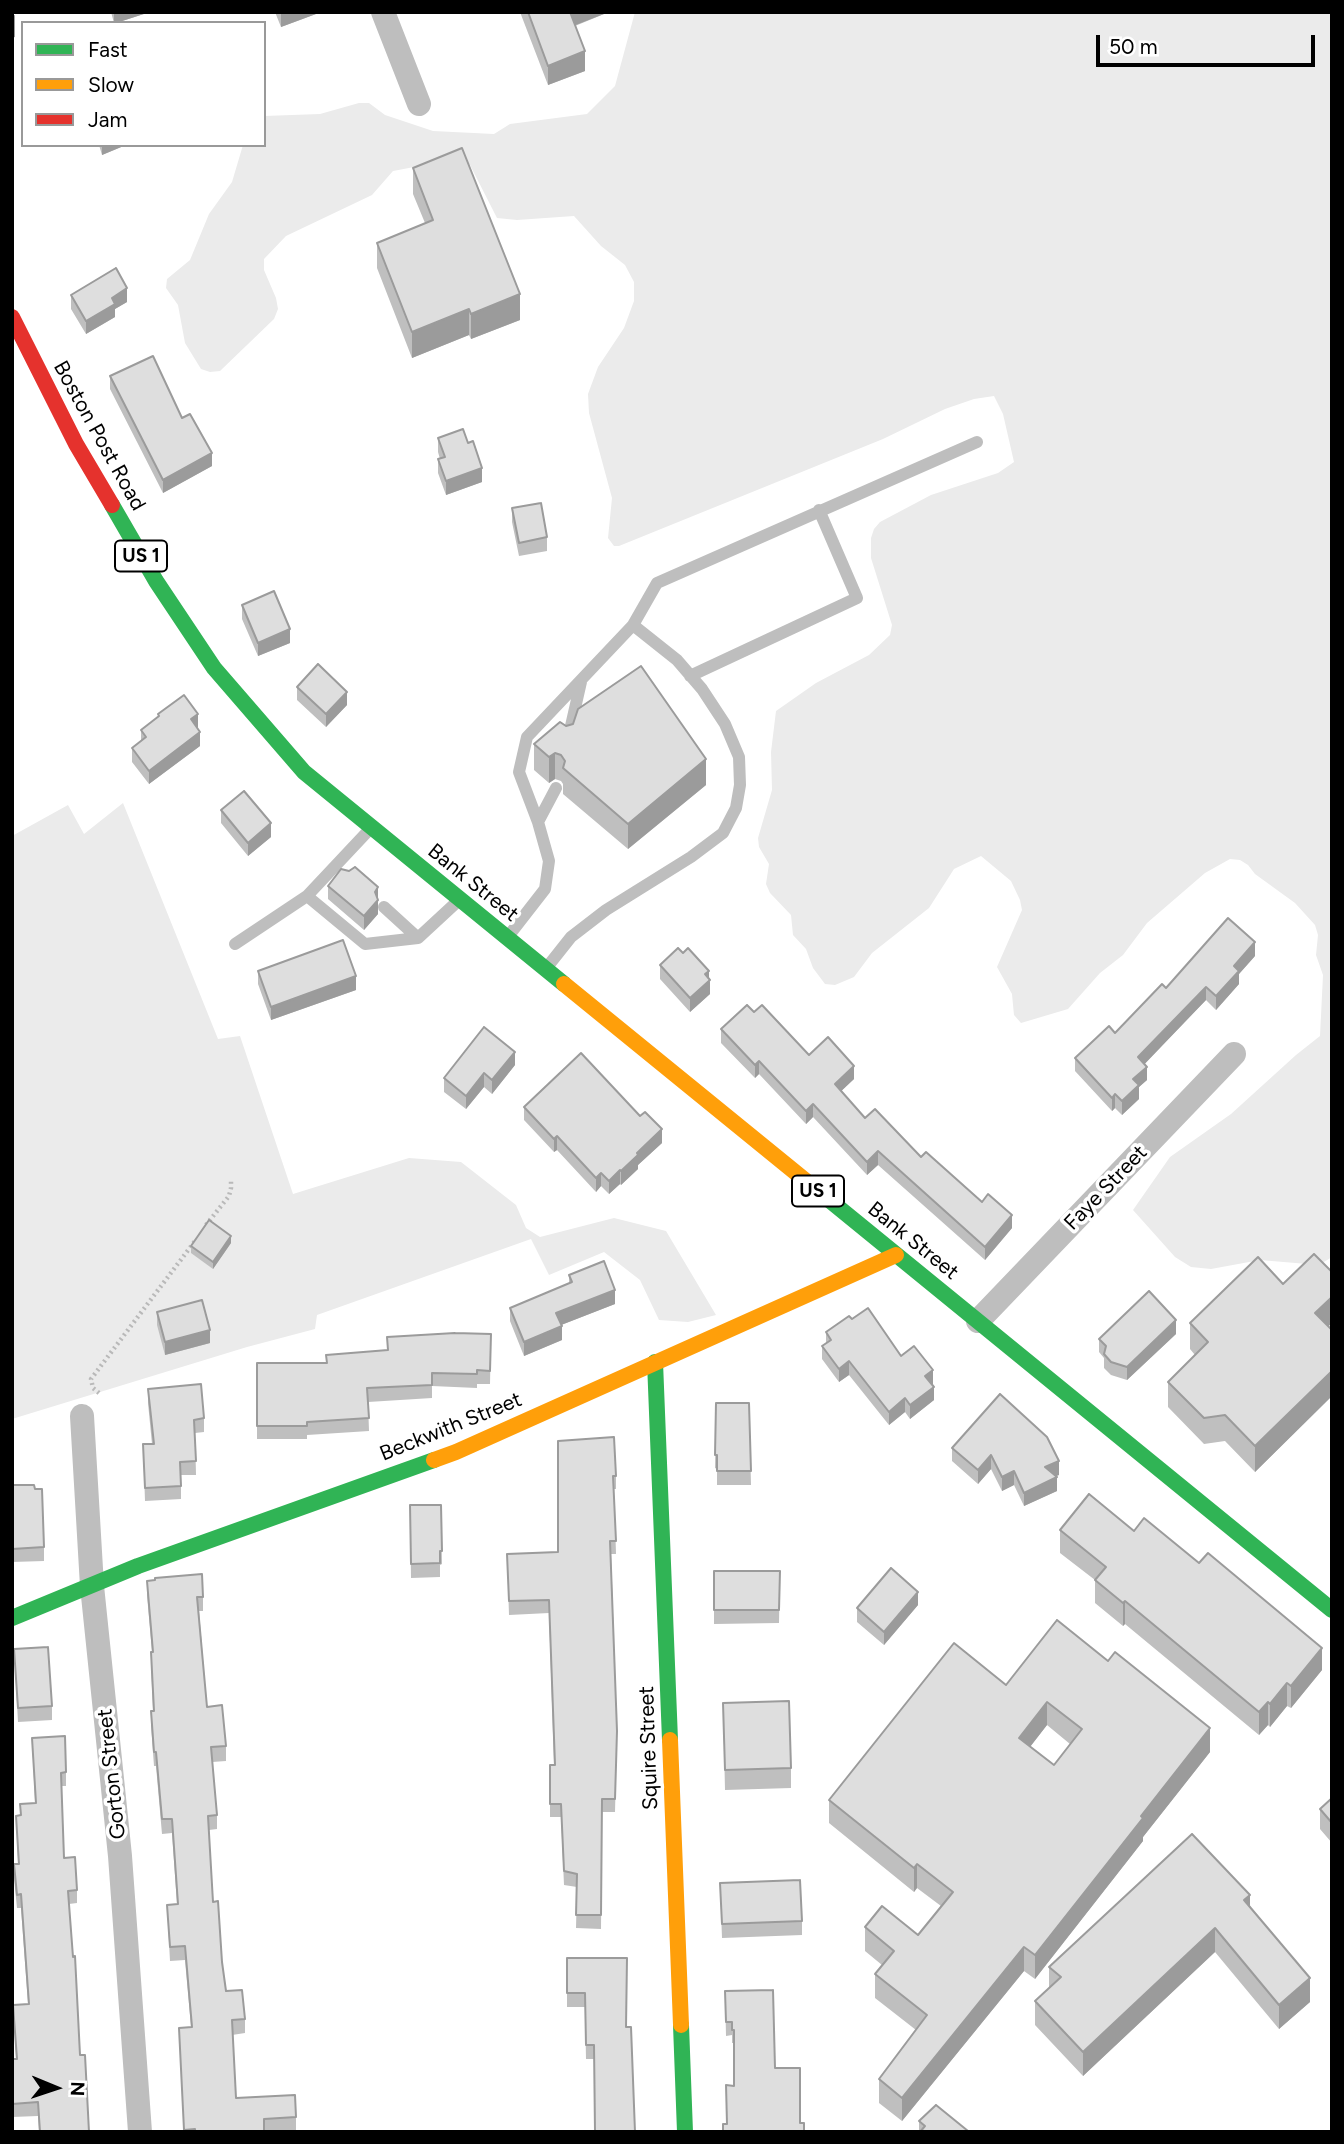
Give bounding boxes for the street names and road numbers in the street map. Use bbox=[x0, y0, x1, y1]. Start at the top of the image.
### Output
street label: Boston Post Road bbox=[47, 357, 151, 515]
road number: US 1 bbox=[115, 540, 167, 572]
street label: Bank Street bbox=[423, 839, 523, 927]
street label: Faye Street bbox=[1059, 1140, 1153, 1236]
road number: US 1 bbox=[792, 1176, 844, 1206]
street label: Bank Street bbox=[863, 1197, 963, 1285]
street label: Beckwith Street bbox=[376, 1387, 526, 1467]
street label: Squire Street bbox=[634, 1686, 664, 1810]
street label: Gorton Street bbox=[93, 1708, 131, 1840]

